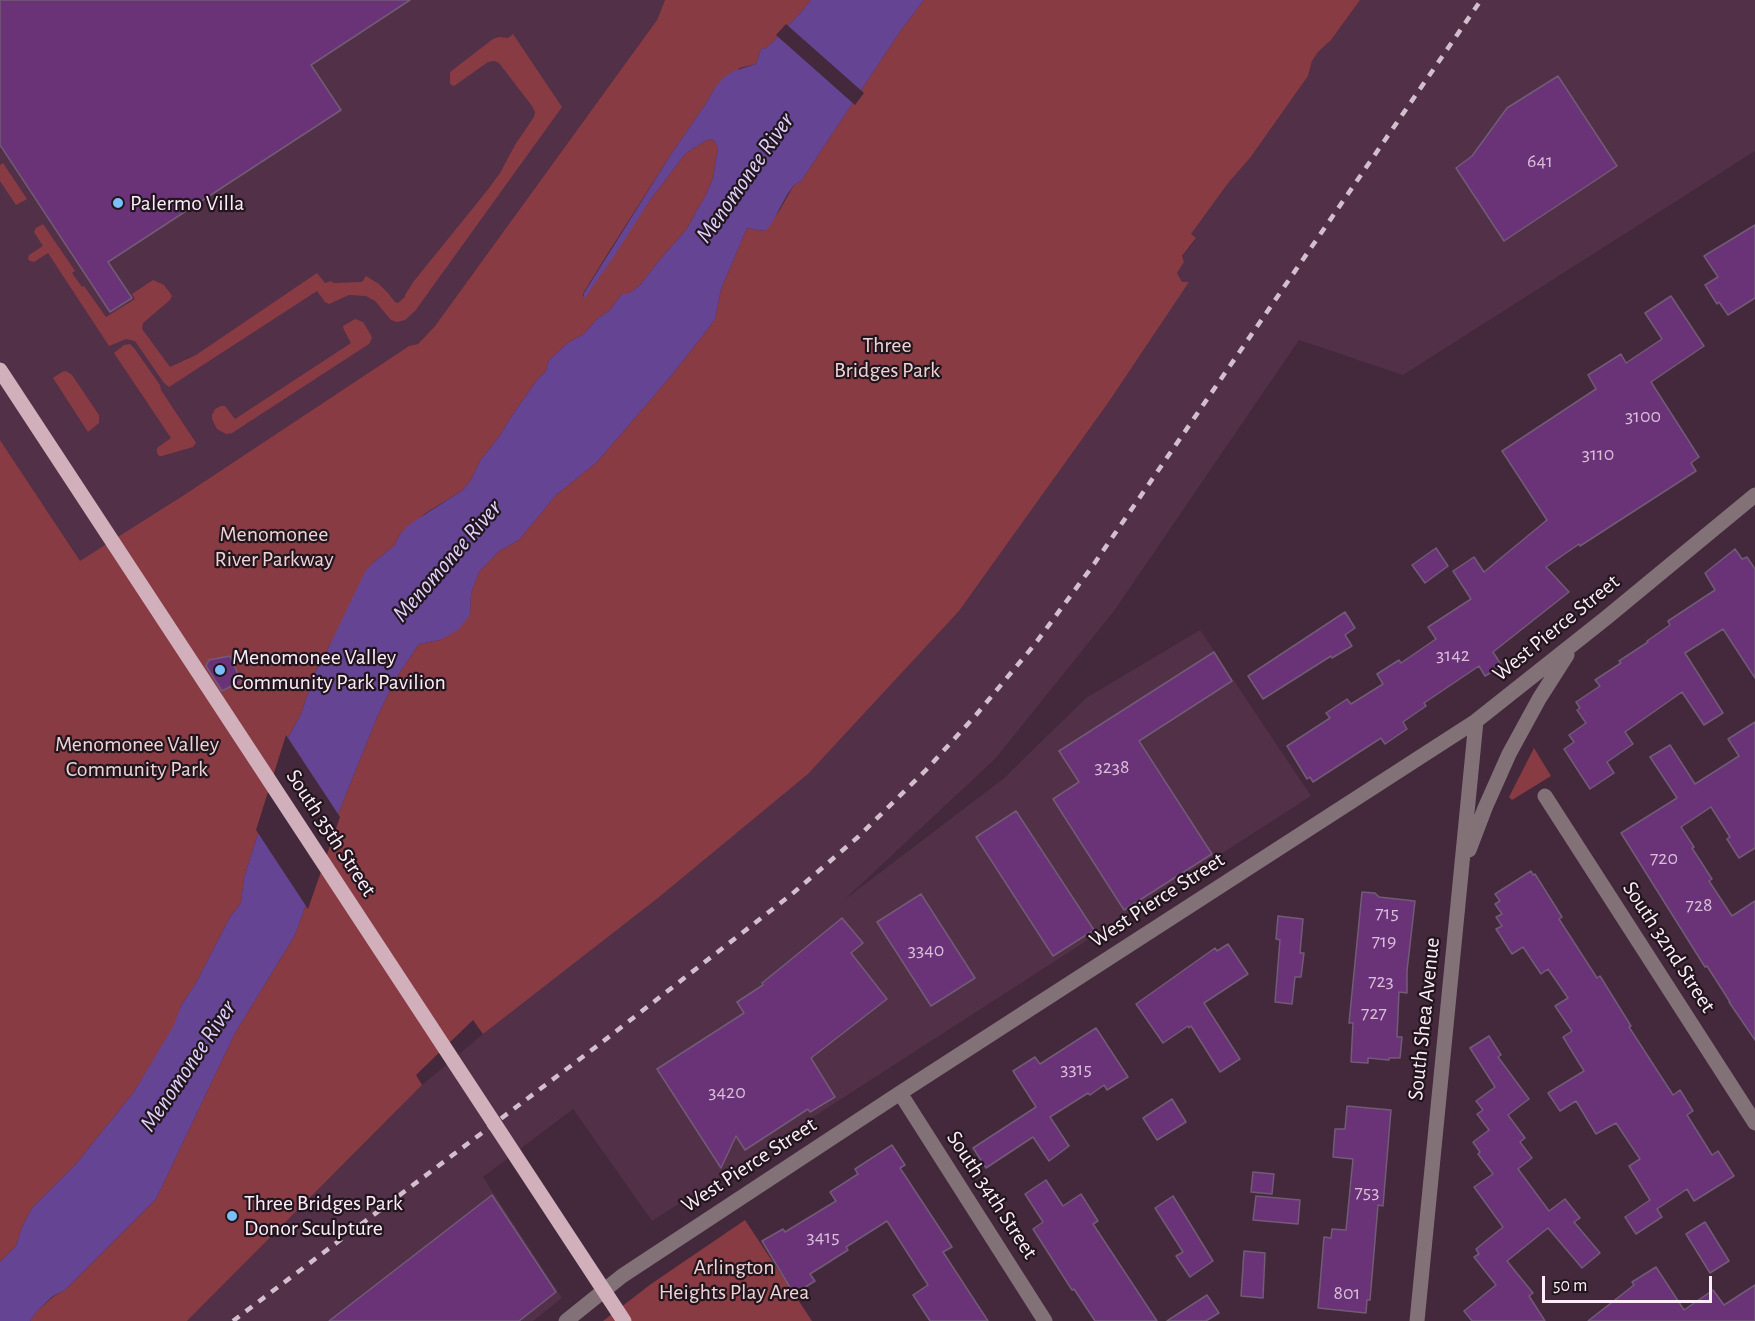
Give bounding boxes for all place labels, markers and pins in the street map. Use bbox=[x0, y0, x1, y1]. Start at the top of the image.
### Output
place label: Palermo Villa bbox=[130, 190, 245, 216]
marker: Palermo Villa bbox=[111, 196, 125, 210]
place label: Menomonee Valley Community Park Pavilion bbox=[232, 644, 446, 696]
marker: Menomonee Valley Community Park Pavilion bbox=[213, 663, 227, 677]
place label: Three Bridges Park Donor Sculpture bbox=[244, 1190, 403, 1242]
marker: Three Bridges Park Donor Sculpture bbox=[225, 1209, 239, 1223]

